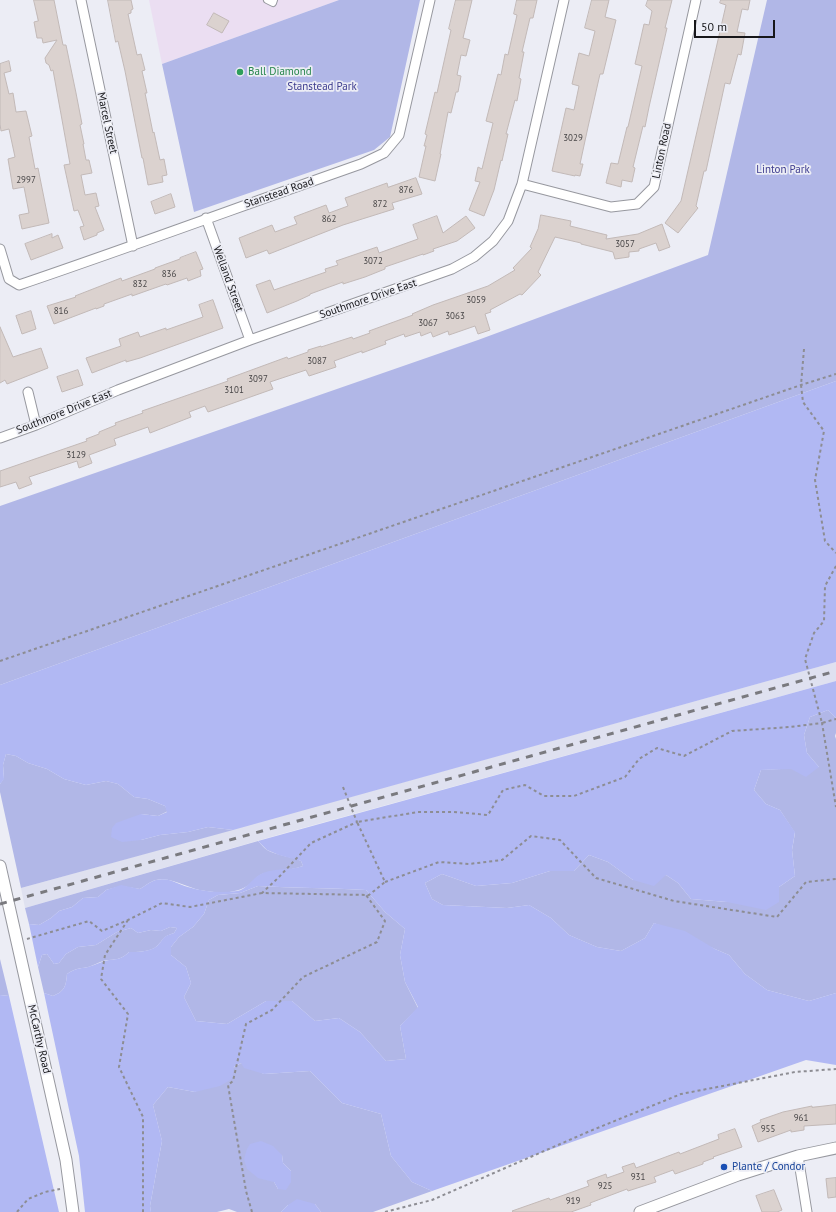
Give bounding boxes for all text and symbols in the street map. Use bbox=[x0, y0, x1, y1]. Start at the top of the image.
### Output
scale bar bbox=[696, 12, 777, 38]
text: 50 m bbox=[701, 19, 727, 34]
place label: Ball Diamond bbox=[248, 65, 312, 79]
marker: Ball Diamond bbox=[235, 67, 245, 77]
park label: Stanstead Park bbox=[287, 80, 357, 94]
street label: Marcel Street bbox=[94, 91, 120, 155]
street label: Linton Road bbox=[650, 122, 674, 180]
house number: 3029 bbox=[563, 133, 583, 143]
park label: Linton Park bbox=[756, 163, 810, 177]
house number: 2997 bbox=[16, 175, 36, 185]
street label: Stanstead Road bbox=[243, 175, 315, 211]
house number: 876 bbox=[399, 185, 413, 195]
house number: 872 bbox=[373, 199, 387, 209]
house number: 862 bbox=[322, 214, 336, 224]
house number: 3057 bbox=[615, 239, 635, 249]
street label: Welland Street bbox=[210, 244, 246, 314]
house number: 3072 bbox=[363, 256, 383, 266]
house number: 836 bbox=[162, 269, 176, 279]
street label: Southmore Drive East bbox=[318, 276, 418, 322]
house number: 832 bbox=[133, 279, 147, 289]
house number: 3059 bbox=[466, 295, 486, 305]
house number: 816 bbox=[54, 306, 68, 316]
house number: 3063 bbox=[445, 311, 465, 321]
house number: 3067 bbox=[418, 318, 438, 328]
house number: 3087 bbox=[307, 356, 327, 366]
house number: 3097 bbox=[248, 374, 268, 384]
house number: 3101 bbox=[224, 385, 244, 395]
street label: Southmore Drive East bbox=[14, 387, 114, 437]
house number: 3129 bbox=[66, 450, 86, 460]
street label: McCarthy Road bbox=[25, 1003, 53, 1075]
house number: 961 bbox=[794, 1113, 808, 1123]
house number: 955 bbox=[761, 1124, 775, 1134]
place label: Plante / Condor bbox=[732, 1160, 805, 1174]
marker: Plante / Condor bbox=[719, 1162, 729, 1172]
house number: 931 bbox=[631, 1172, 645, 1182]
house number: 925 bbox=[598, 1181, 612, 1191]
house number: 919 bbox=[566, 1196, 580, 1206]

